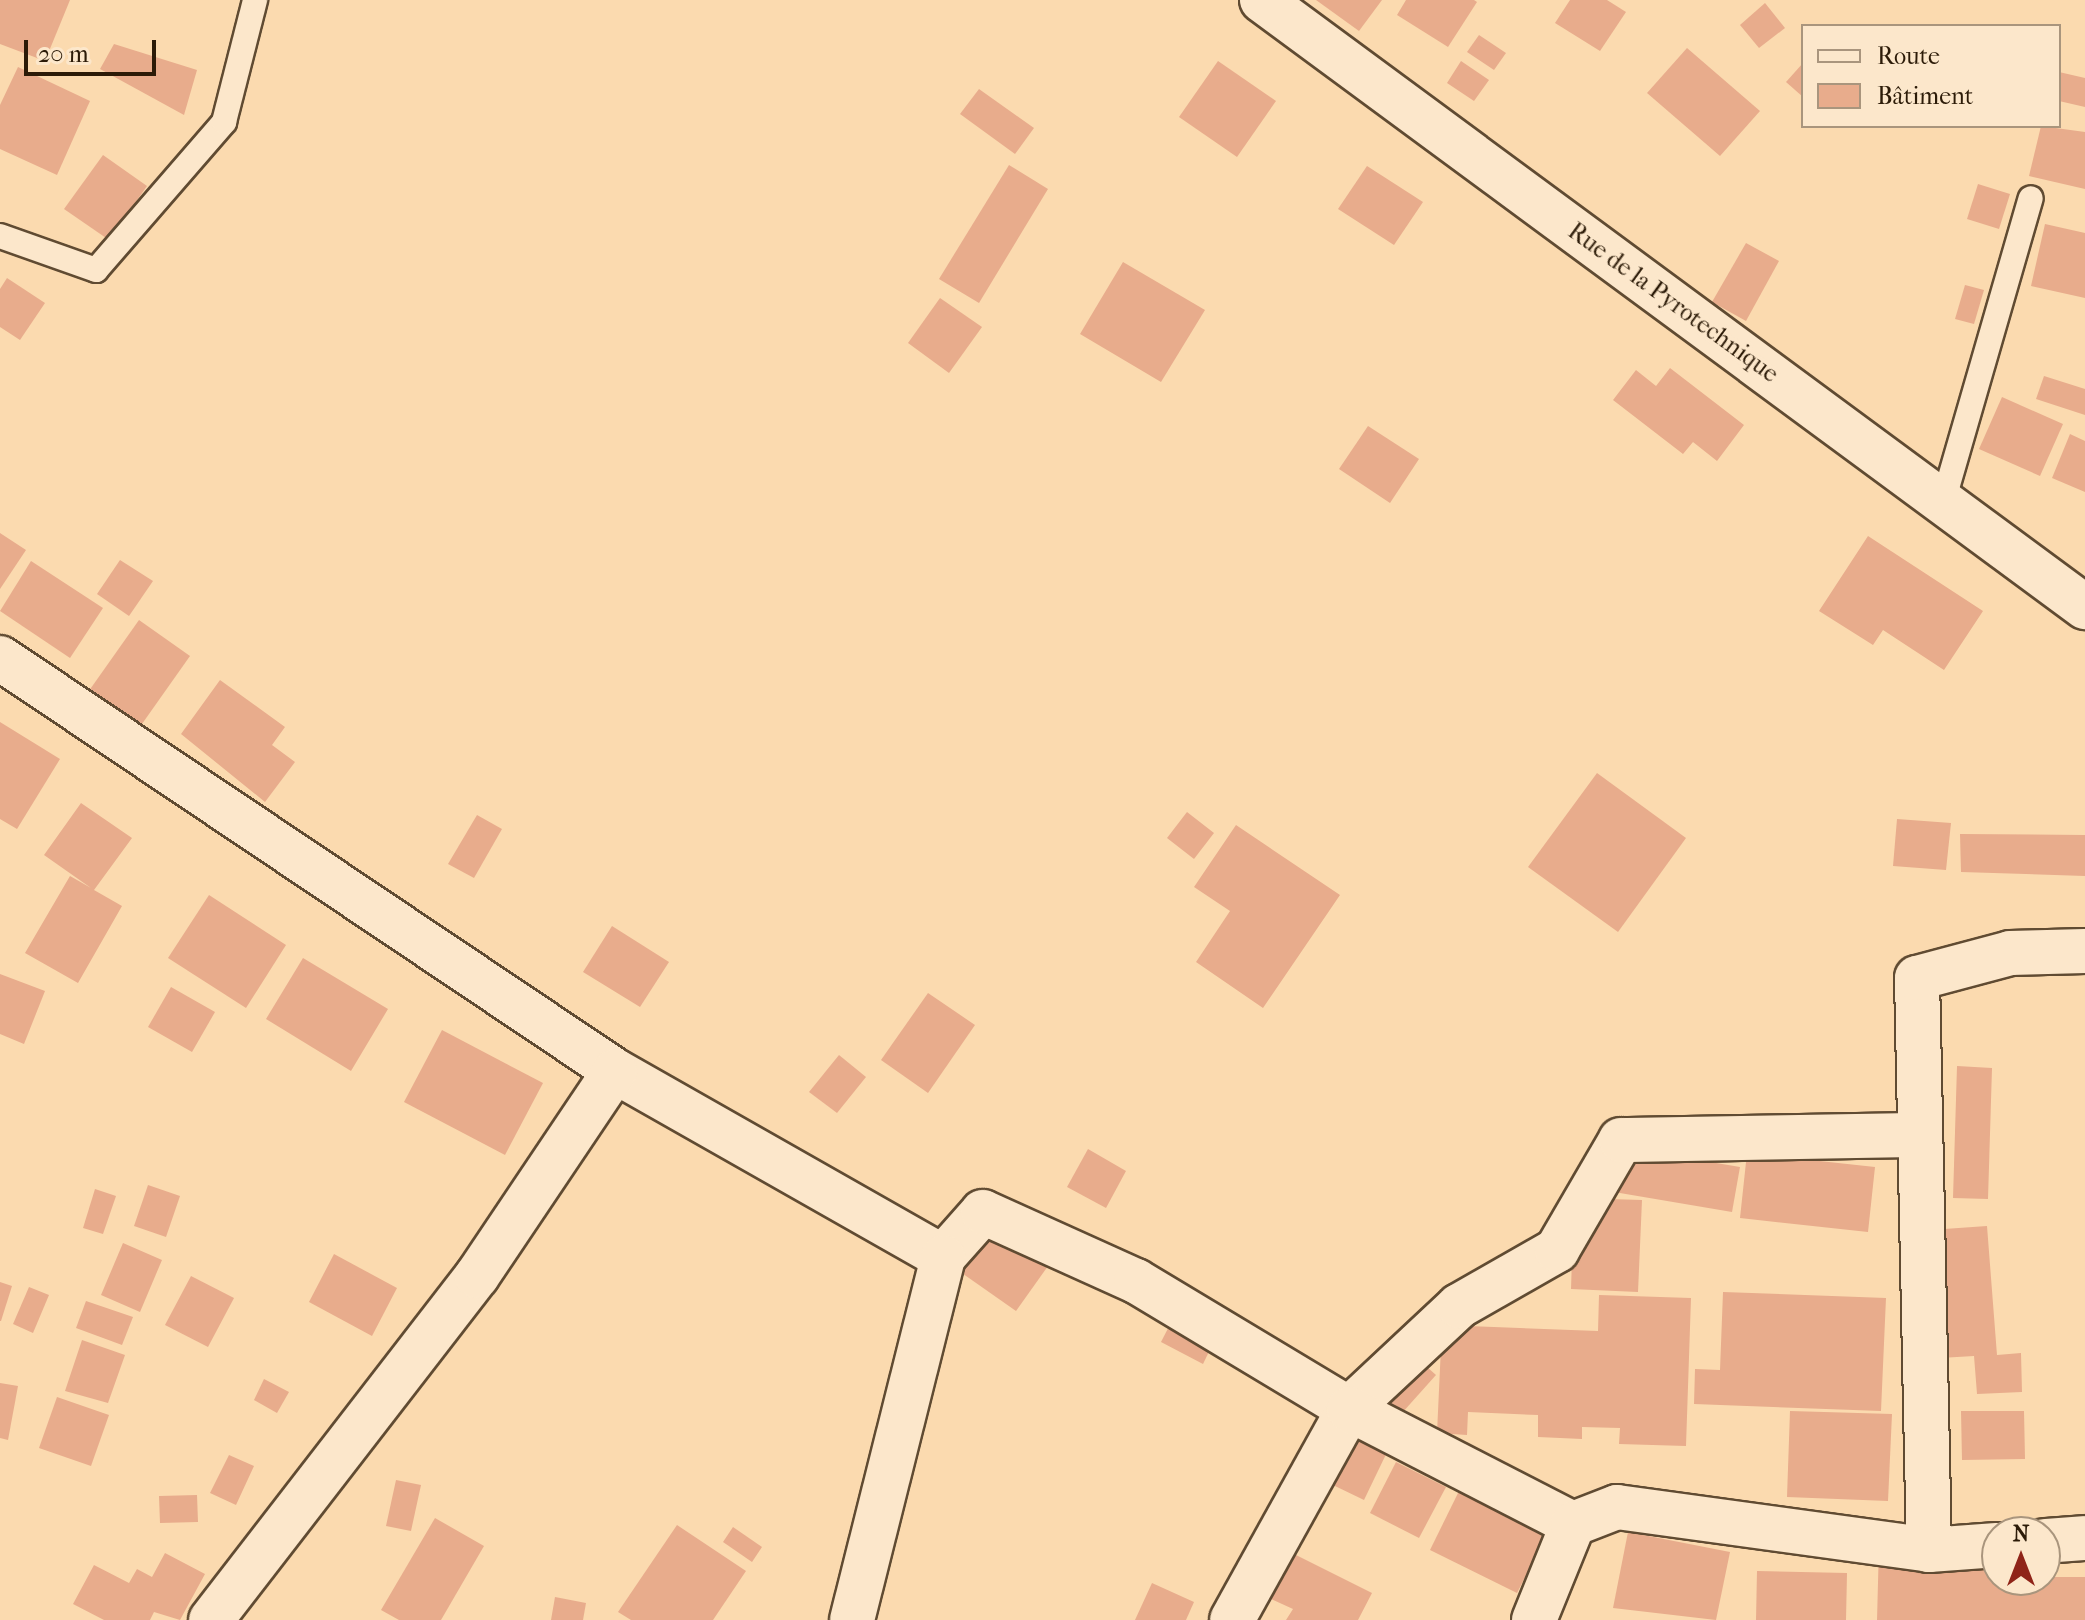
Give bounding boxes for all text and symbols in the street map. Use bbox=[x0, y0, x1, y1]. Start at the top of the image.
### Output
scale bar bbox=[28, 24, 160, 74]
legend bbox=[1801, 24, 2061, 128]
text: 20 m bbox=[38, 40, 89, 68]
text: Route bbox=[1877, 42, 1940, 70]
text: Bâtiment bbox=[1877, 82, 1973, 110]
street label: Rue de la Pyrotechnique bbox=[1562, 217, 1784, 389]
north arrow bbox=[1981, 1516, 2061, 1596]
text: N bbox=[2013, 1521, 2029, 1547]

